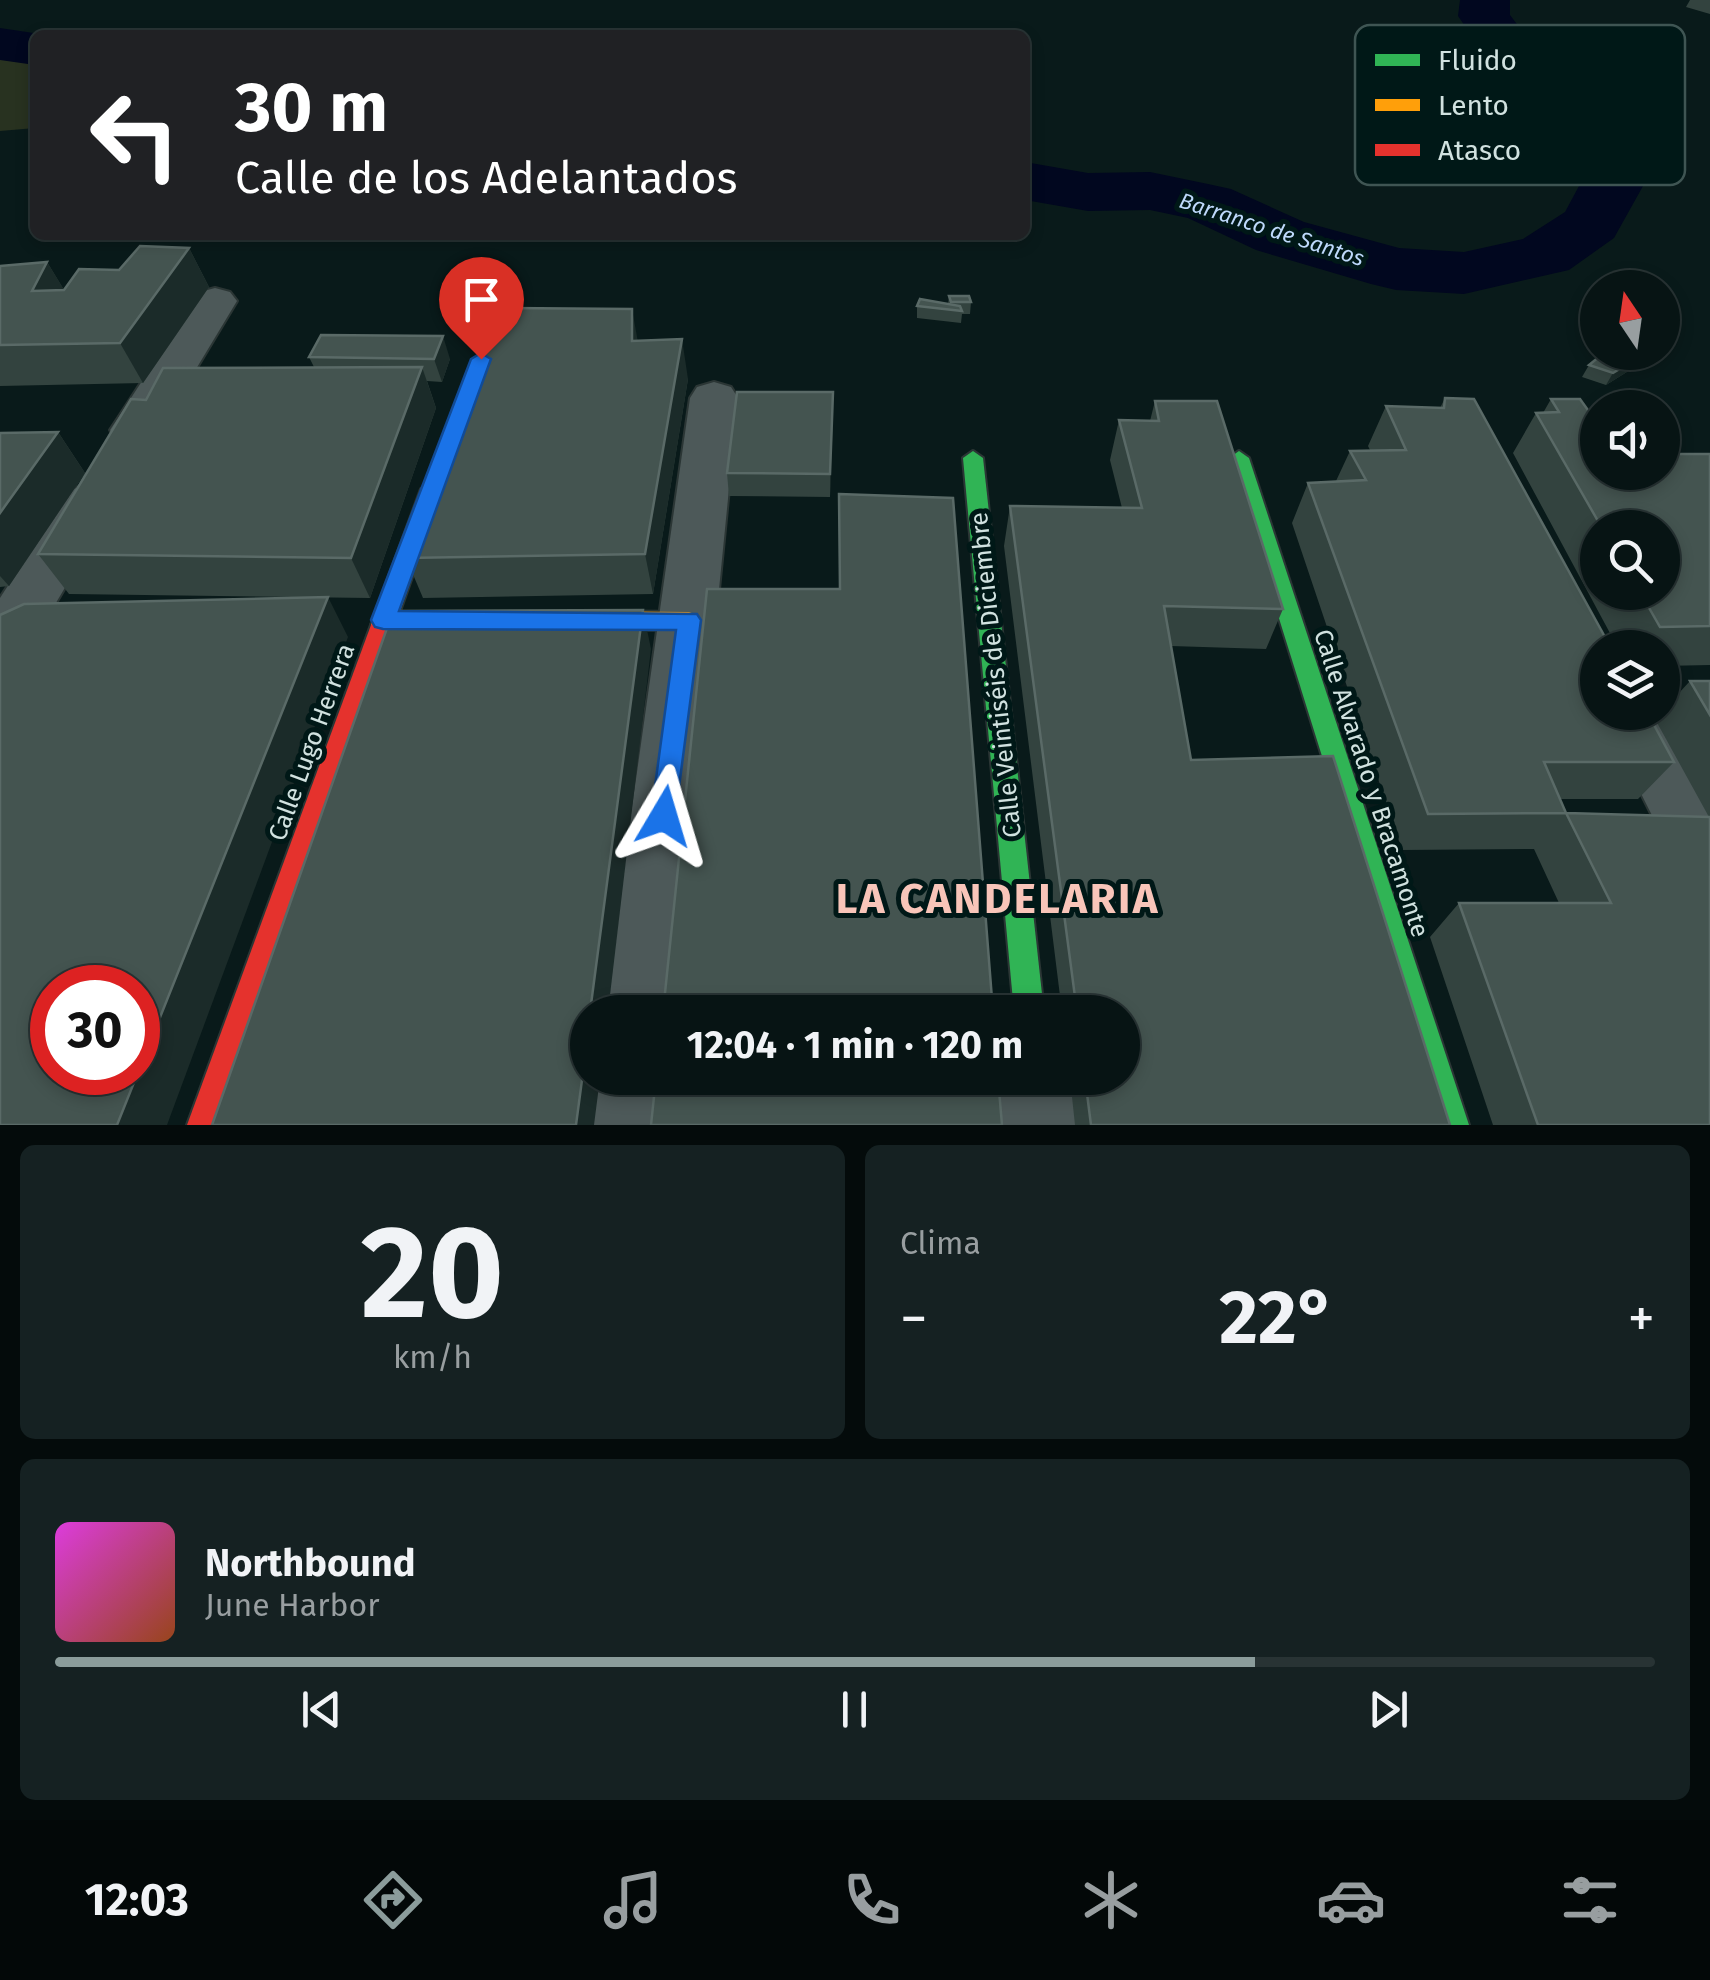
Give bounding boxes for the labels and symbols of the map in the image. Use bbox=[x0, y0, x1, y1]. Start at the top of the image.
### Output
legend bbox=[1355, 25, 1685, 185]
text: Fluido bbox=[1438, 44, 1517, 77]
text: Lento bbox=[1438, 89, 1509, 122]
text: Atasco bbox=[1438, 134, 1521, 167]
water label: Barranco de Santos bbox=[1176, 187, 1368, 272]
pin bbox=[439, 257, 524, 360]
north arrow bbox=[1580, 270, 1680, 370]
street label: Calle Veintiséis de Diciembre bbox=[964, 511, 1028, 839]
street label: Calle Alvarado y Bracamonte bbox=[1307, 626, 1435, 941]
street label: Calle Lugo Herrera bbox=[262, 640, 362, 845]
position arrow bbox=[612, 764, 716, 868]
district label: LA CANDELARIA bbox=[836, 874, 1160, 924]
speed limit sign: 30 bbox=[30, 965, 160, 1095]

